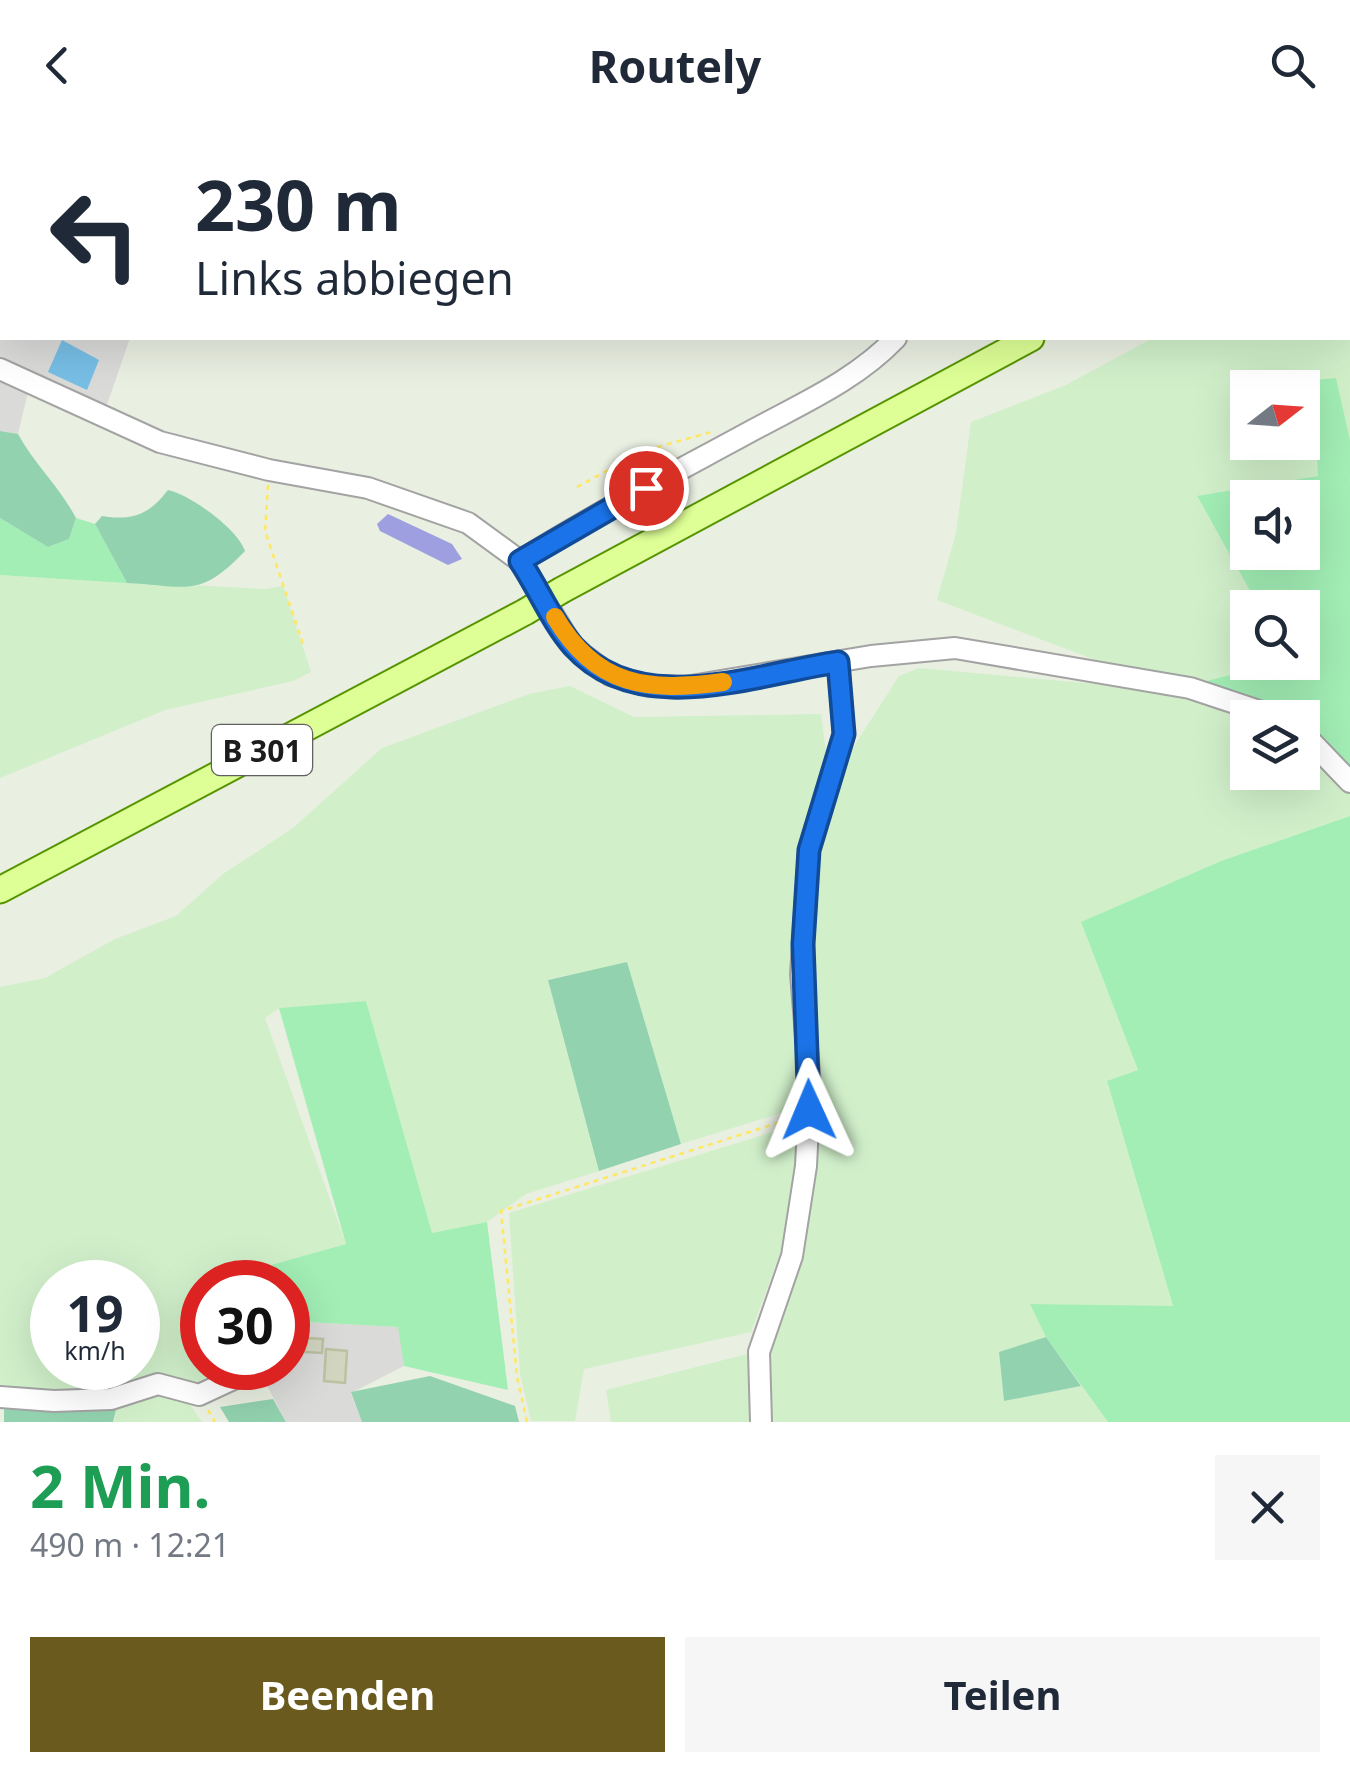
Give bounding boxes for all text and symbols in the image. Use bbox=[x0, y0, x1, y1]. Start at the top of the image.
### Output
text: Routely bbox=[589, 35, 761, 96]
icon: back bbox=[30, 38, 85, 93]
icon: search bbox=[1265, 38, 1320, 93]
text: 230 m bbox=[195, 156, 402, 252]
icon: left bbox=[30, 170, 160, 300]
text: Links abbiegen bbox=[195, 247, 514, 308]
north arrow bbox=[1230, 370, 1320, 460]
map controls bbox=[1230, 370, 1320, 790]
pin bbox=[604, 446, 689, 531]
icon: arrive bbox=[619, 461, 674, 516]
button: sound bbox=[1230, 480, 1320, 570]
button: search bbox=[1230, 590, 1320, 680]
button: layers bbox=[1230, 700, 1320, 790]
road number: B 301 bbox=[212, 725, 312, 775]
position arrow bbox=[757, 1058, 861, 1162]
speed limit sign: 30 bbox=[180, 1260, 310, 1390]
text: 19 bbox=[66, 1279, 124, 1347]
text: km/h bbox=[64, 1333, 126, 1367]
text: 2 Min. bbox=[30, 1444, 210, 1526]
button: close bbox=[1215, 1455, 1320, 1560]
text: 490 m · 12:21 bbox=[30, 1523, 230, 1566]
button: Beenden bbox=[30, 1637, 665, 1752]
button: Teilen bbox=[685, 1637, 1320, 1752]

